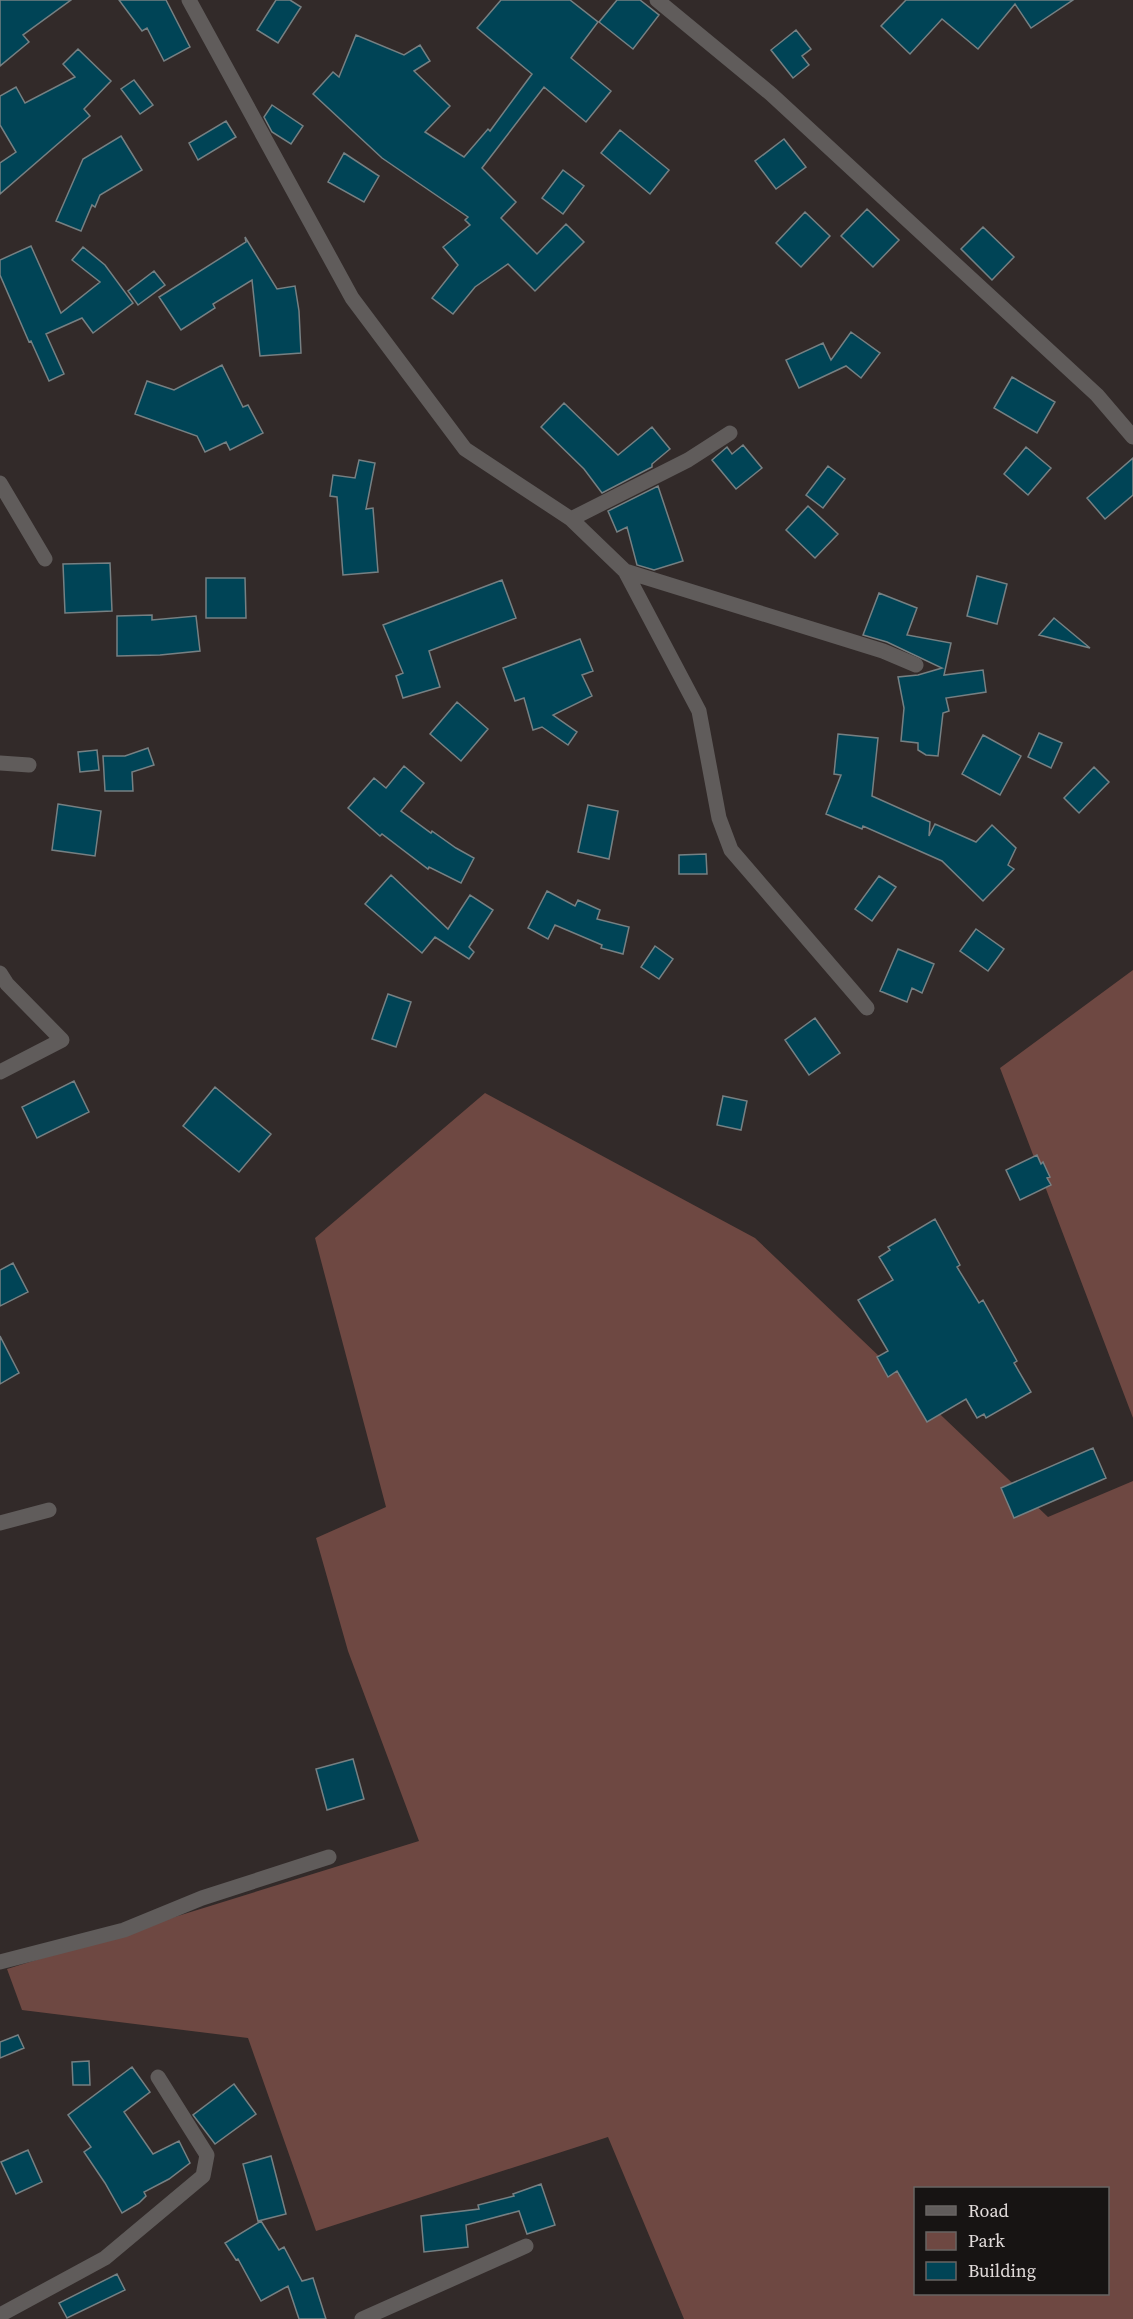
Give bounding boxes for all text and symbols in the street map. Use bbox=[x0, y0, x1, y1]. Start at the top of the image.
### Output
legend bbox=[914, 2187, 1109, 2295]
text: Road bbox=[968, 2198, 1009, 2223]
text: Park bbox=[968, 2228, 1005, 2253]
text: Building bbox=[968, 2258, 1036, 2283]

